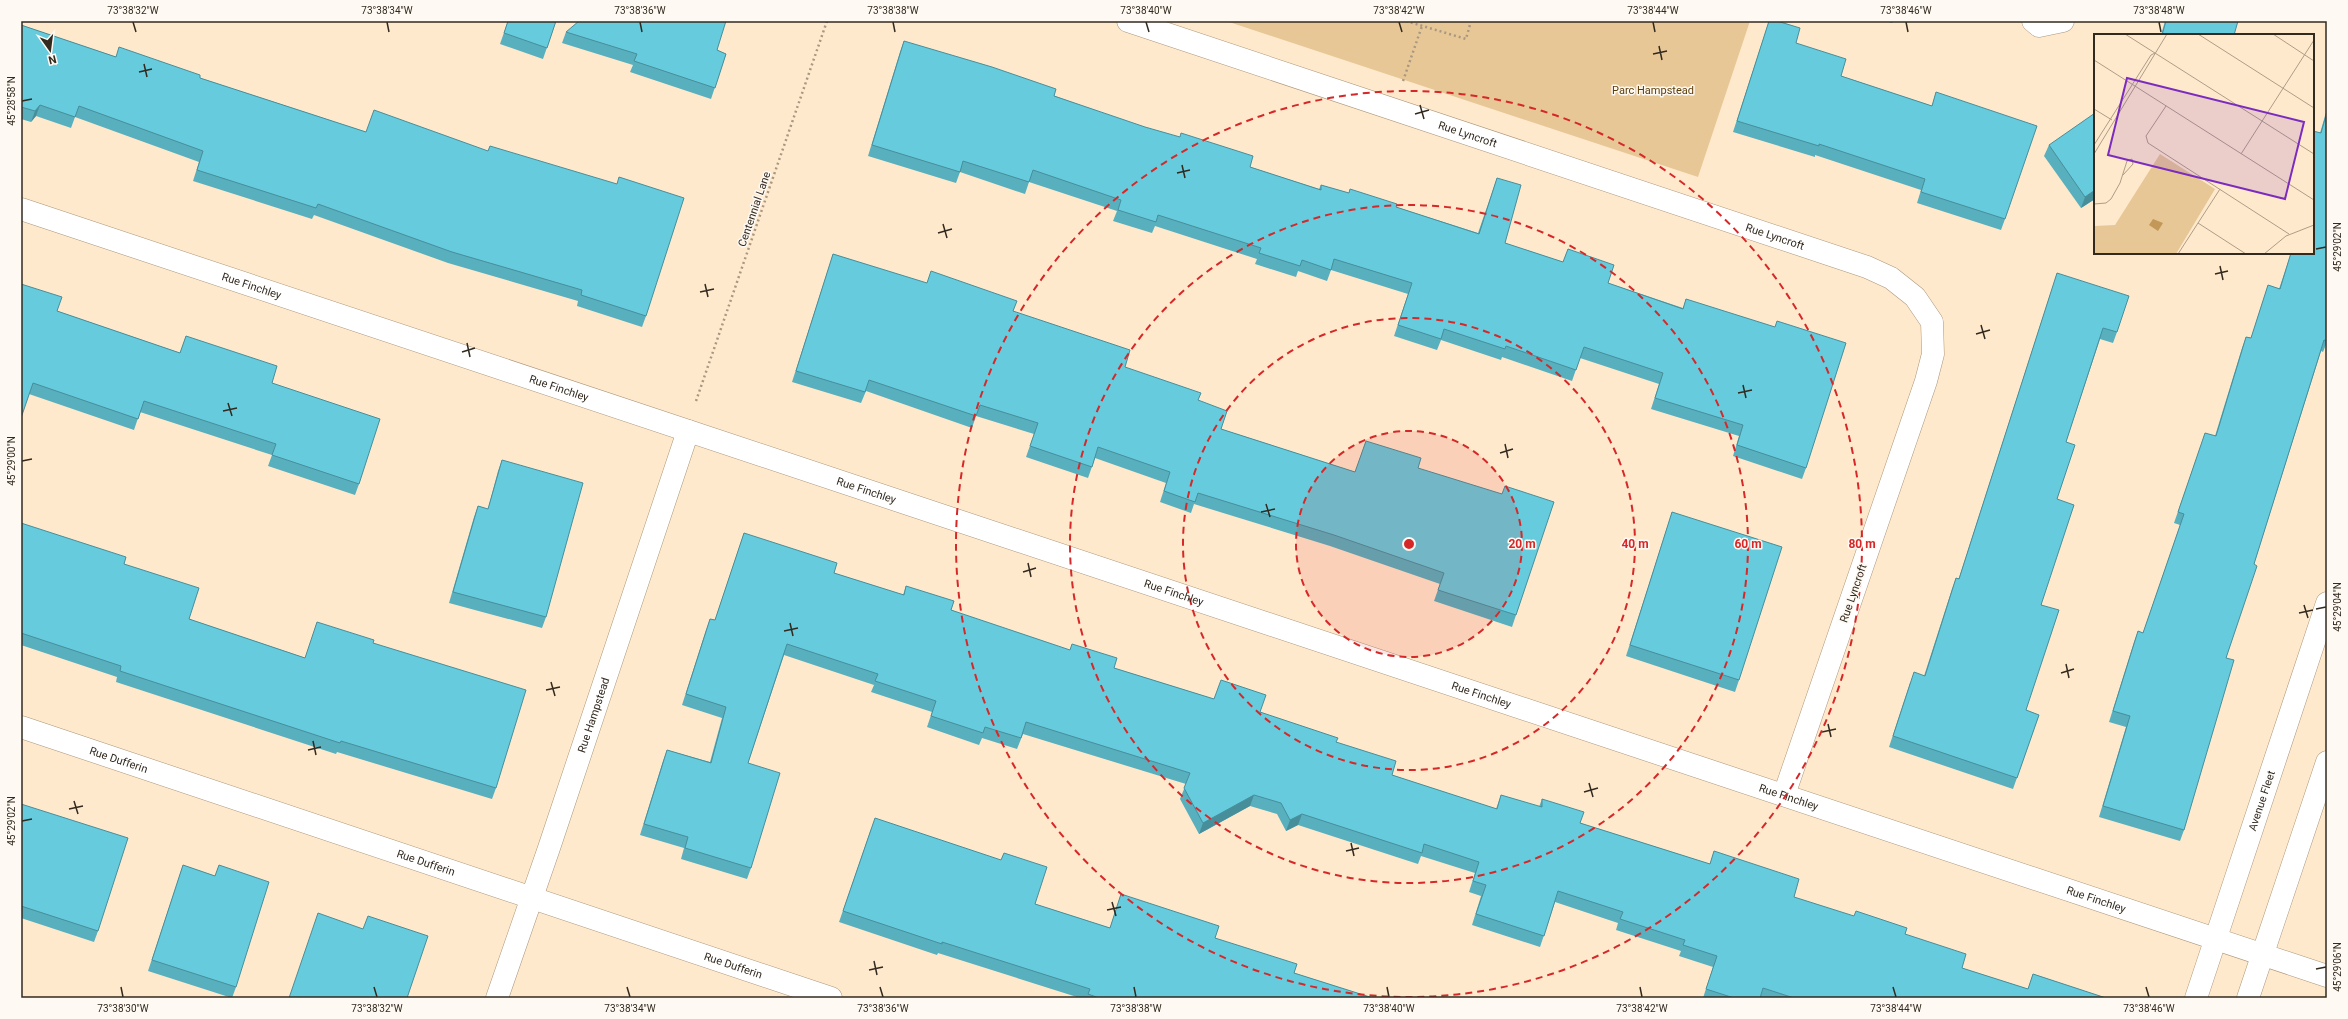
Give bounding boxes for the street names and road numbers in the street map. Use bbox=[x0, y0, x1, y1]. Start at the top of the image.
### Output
street label: Rue Lyncroft bbox=[1436, 119, 1499, 150]
street label: Centennial Lane bbox=[736, 170, 773, 248]
street label: Rue Lyncroft bbox=[1744, 221, 1806, 253]
street label: Rue Finchley bbox=[220, 270, 284, 302]
street label: Rue Finchley bbox=[527, 373, 591, 405]
street label: Rue Finchley bbox=[835, 475, 898, 507]
street label: Rue Lyncroft bbox=[1837, 562, 1870, 624]
street label: Rue Finchley bbox=[1142, 577, 1206, 609]
street label: Rue Hampstead bbox=[575, 676, 612, 754]
street label: Rue Finchley bbox=[1450, 679, 1513, 711]
street label: Rue Dufferin bbox=[88, 744, 149, 776]
street label: Avenue Fleet bbox=[2246, 768, 2278, 833]
street label: Rue Finchley bbox=[1757, 782, 1821, 814]
street label: Rue Dufferin bbox=[395, 847, 457, 879]
street label: Rue Finchley bbox=[2065, 884, 2128, 916]
street label: Rue Dufferin bbox=[702, 950, 764, 982]

